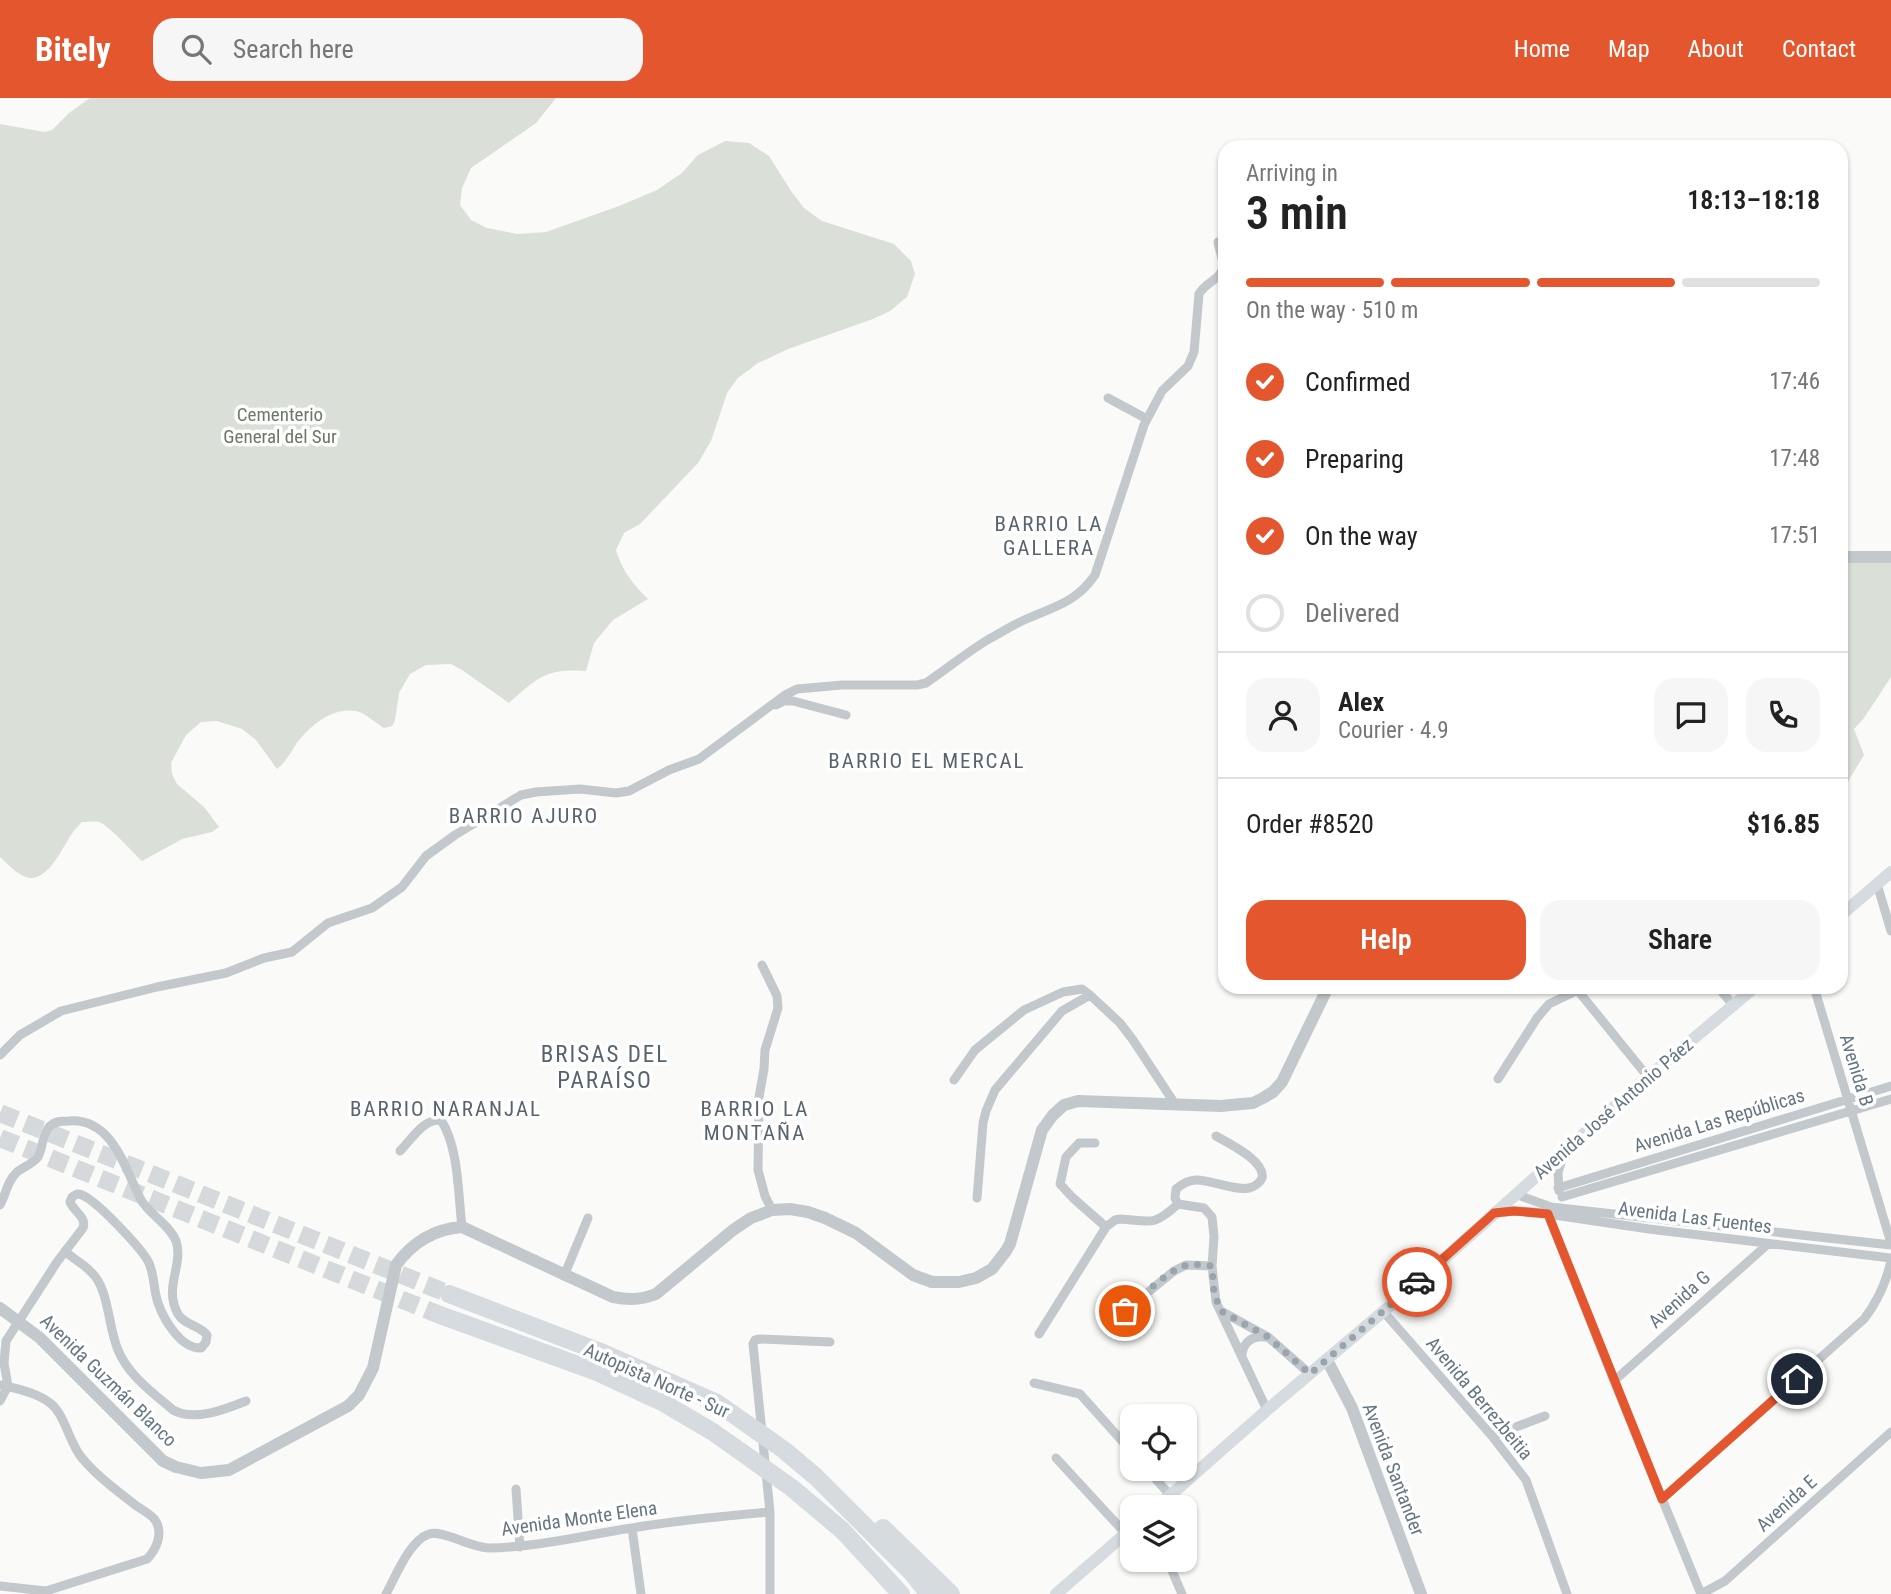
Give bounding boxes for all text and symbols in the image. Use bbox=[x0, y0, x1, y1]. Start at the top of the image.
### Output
search box bbox=[153, 18, 643, 81]
text: Bitely bbox=[35, 30, 111, 69]
icon: search bbox=[177, 30, 215, 68]
text: Search here bbox=[233, 34, 354, 64]
text: Home bbox=[1514, 35, 1570, 63]
text: Map bbox=[1608, 35, 1650, 63]
text: About bbox=[1688, 35, 1744, 63]
text: Contact bbox=[1782, 35, 1856, 63]
text: Arriving in bbox=[1246, 160, 1338, 187]
text: 18:13–18:18 bbox=[1687, 185, 1820, 215]
text: 3 min bbox=[1246, 186, 1348, 240]
text: On the way · 510 m bbox=[1246, 297, 1418, 324]
icon: check bbox=[1246, 363, 1284, 401]
text: Confirmed bbox=[1305, 367, 1411, 397]
text: 17:46 bbox=[1769, 368, 1820, 395]
park label: Cementerio General del Sur bbox=[223, 403, 337, 448]
icon: check bbox=[1246, 440, 1284, 478]
text: Preparing bbox=[1305, 444, 1404, 474]
text: 17:48 bbox=[1769, 445, 1820, 472]
district label: BARRIO LA GALLERA bbox=[995, 512, 1103, 560]
icon: check bbox=[1246, 517, 1284, 555]
text: On the way bbox=[1305, 521, 1418, 551]
text: 17:51 bbox=[1769, 522, 1820, 549]
text: Delivered bbox=[1305, 598, 1400, 628]
button: person bbox=[1246, 678, 1320, 752]
button: chat bbox=[1654, 678, 1728, 752]
button: phone bbox=[1746, 678, 1820, 752]
text: Alex bbox=[1338, 687, 1384, 717]
text: Courier · 4.9 bbox=[1338, 717, 1449, 744]
district label: BARRIO EL MERCAL bbox=[828, 749, 1026, 773]
district label: BARRIO AJURO bbox=[449, 804, 599, 828]
text: Order #8520 bbox=[1246, 809, 1374, 839]
text: $16.85 bbox=[1747, 809, 1820, 839]
button: Help bbox=[1246, 900, 1526, 980]
button: Share bbox=[1540, 900, 1820, 980]
street label: Avenida B bbox=[1835, 1031, 1878, 1109]
street label: Avenida José Antonio Páez bbox=[1529, 1033, 1698, 1184]
district label: BRISAS DEL PARAÍSO bbox=[541, 1041, 669, 1094]
street label: Avenida Las Repúblicas bbox=[1631, 1084, 1807, 1157]
district label: BARRIO NARANJAL bbox=[350, 1097, 542, 1121]
district label: BARRIO LA MONTAÑA bbox=[701, 1097, 809, 1145]
street label: Avenida Las Fuentes bbox=[1617, 1197, 1773, 1238]
courier bbox=[1382, 1247, 1452, 1317]
icon: car bbox=[1398, 1263, 1436, 1301]
street label: Avenida G bbox=[1644, 1266, 1715, 1333]
pin bbox=[1095, 1281, 1155, 1341]
icon: bag bbox=[1106, 1292, 1144, 1330]
street label: Avenida Guzmán Blanco bbox=[36, 1309, 182, 1451]
street label: Avenida Berrezbeitia bbox=[1421, 1332, 1538, 1465]
street label: Autopista Norte - Sur bbox=[580, 1338, 733, 1423]
pin bbox=[1767, 1349, 1827, 1409]
icon: home bbox=[1778, 1360, 1816, 1398]
street label: Avenida Santander bbox=[1358, 1400, 1429, 1539]
map controls bbox=[1120, 1404, 1197, 1572]
button: locate bbox=[1120, 1404, 1197, 1481]
street label: Avenida E bbox=[1751, 1470, 1821, 1536]
button: layers bbox=[1120, 1495, 1197, 1572]
street label: Avenida Monte Elena bbox=[500, 1496, 658, 1541]

